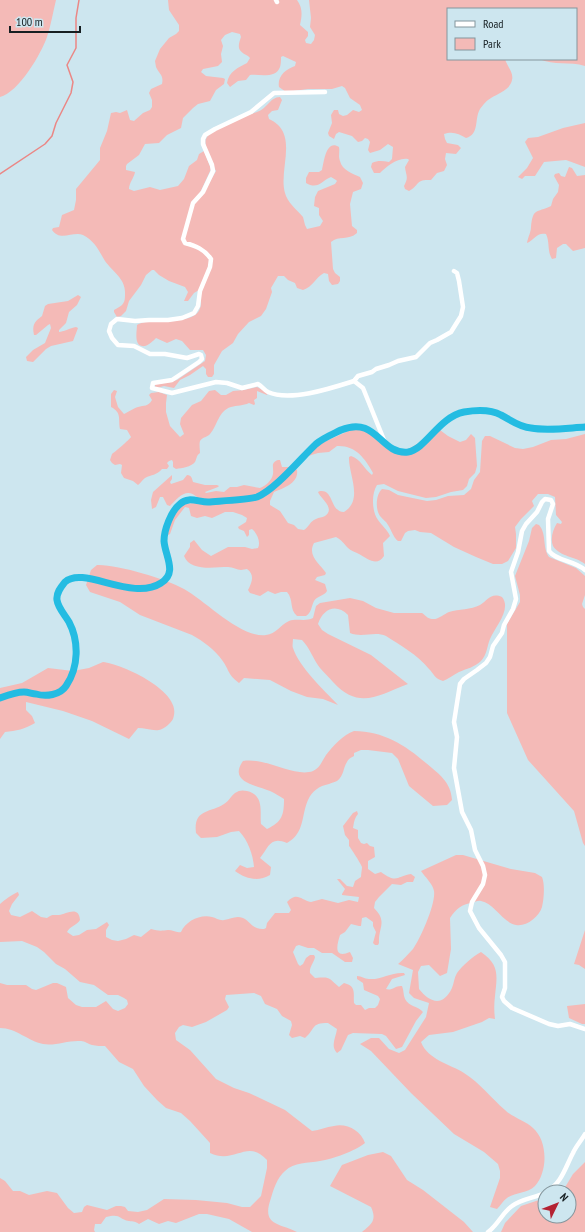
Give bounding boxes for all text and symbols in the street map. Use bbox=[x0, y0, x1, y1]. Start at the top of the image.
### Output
scale bar bbox=[10, 8, 80, 34]
legend bbox=[447, 8, 577, 60]
text: 100 m bbox=[16, 14, 43, 29]
text: Road bbox=[483, 16, 503, 31]
text: Park bbox=[483, 36, 501, 51]
north arrow bbox=[537, 1184, 577, 1224]
text: N bbox=[557, 1190, 571, 1204]

